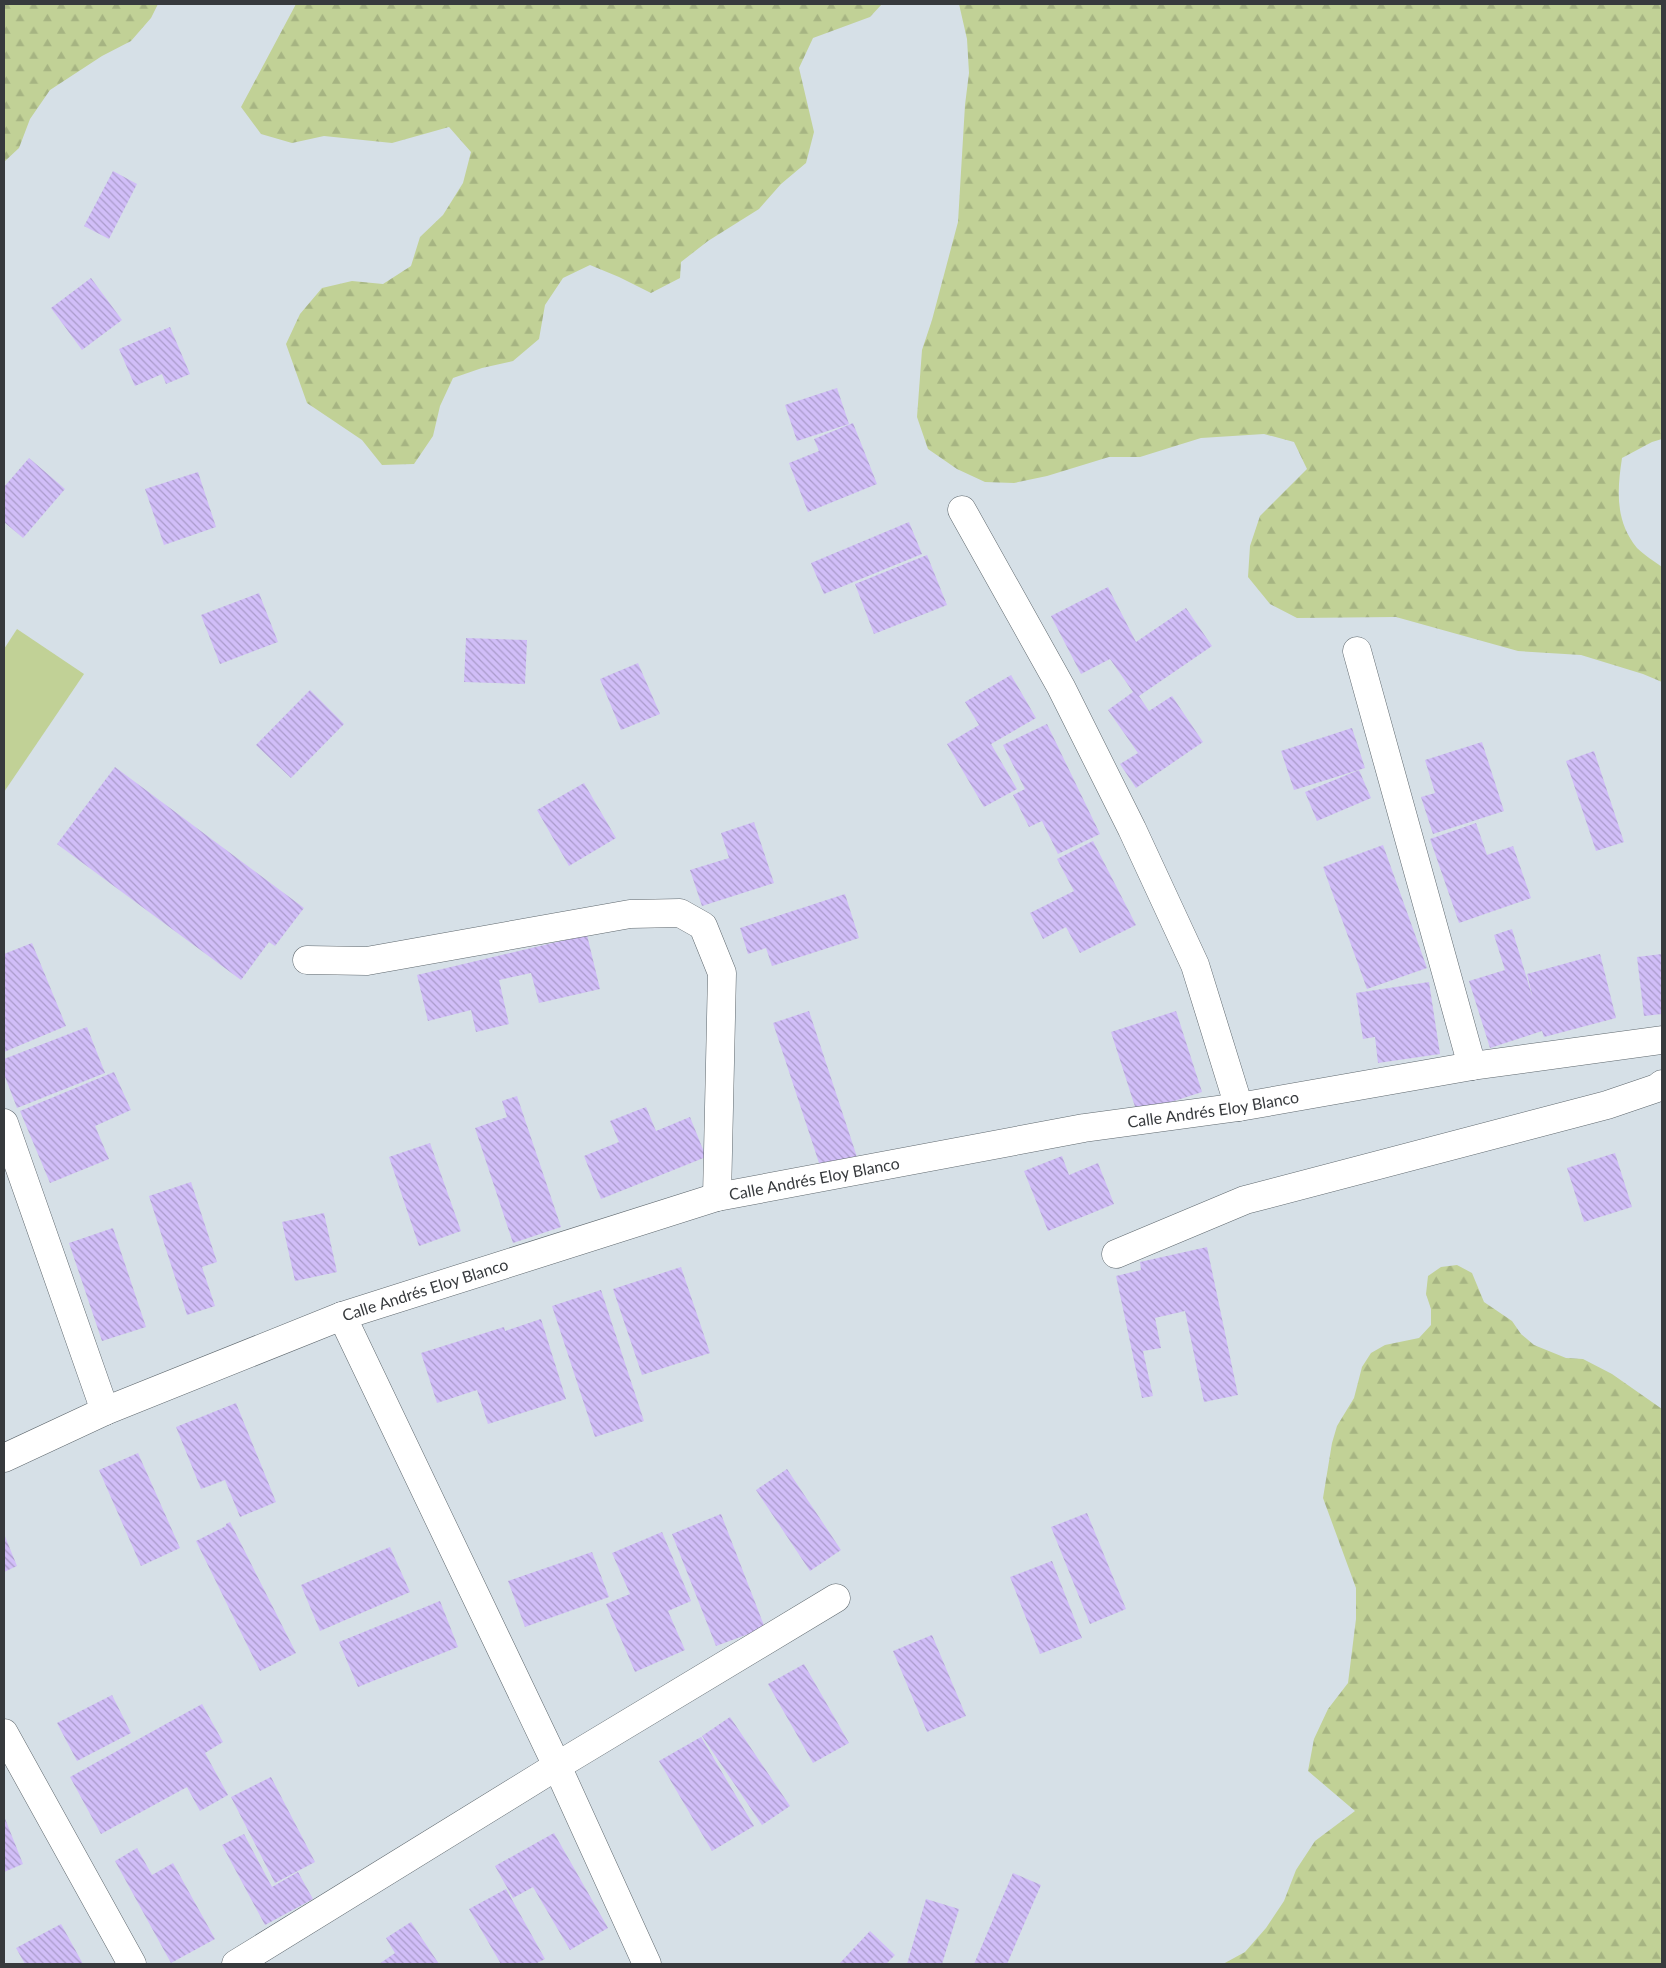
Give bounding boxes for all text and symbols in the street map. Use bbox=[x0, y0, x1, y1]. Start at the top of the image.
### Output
street label: Calle Andrés Eloy Blanco bbox=[1126, 1087, 1300, 1131]
street label: Calle Andrés Eloy Blanco bbox=[727, 1153, 901, 1204]
street label: Calle Andrés Eloy Blanco bbox=[340, 1254, 510, 1324]

